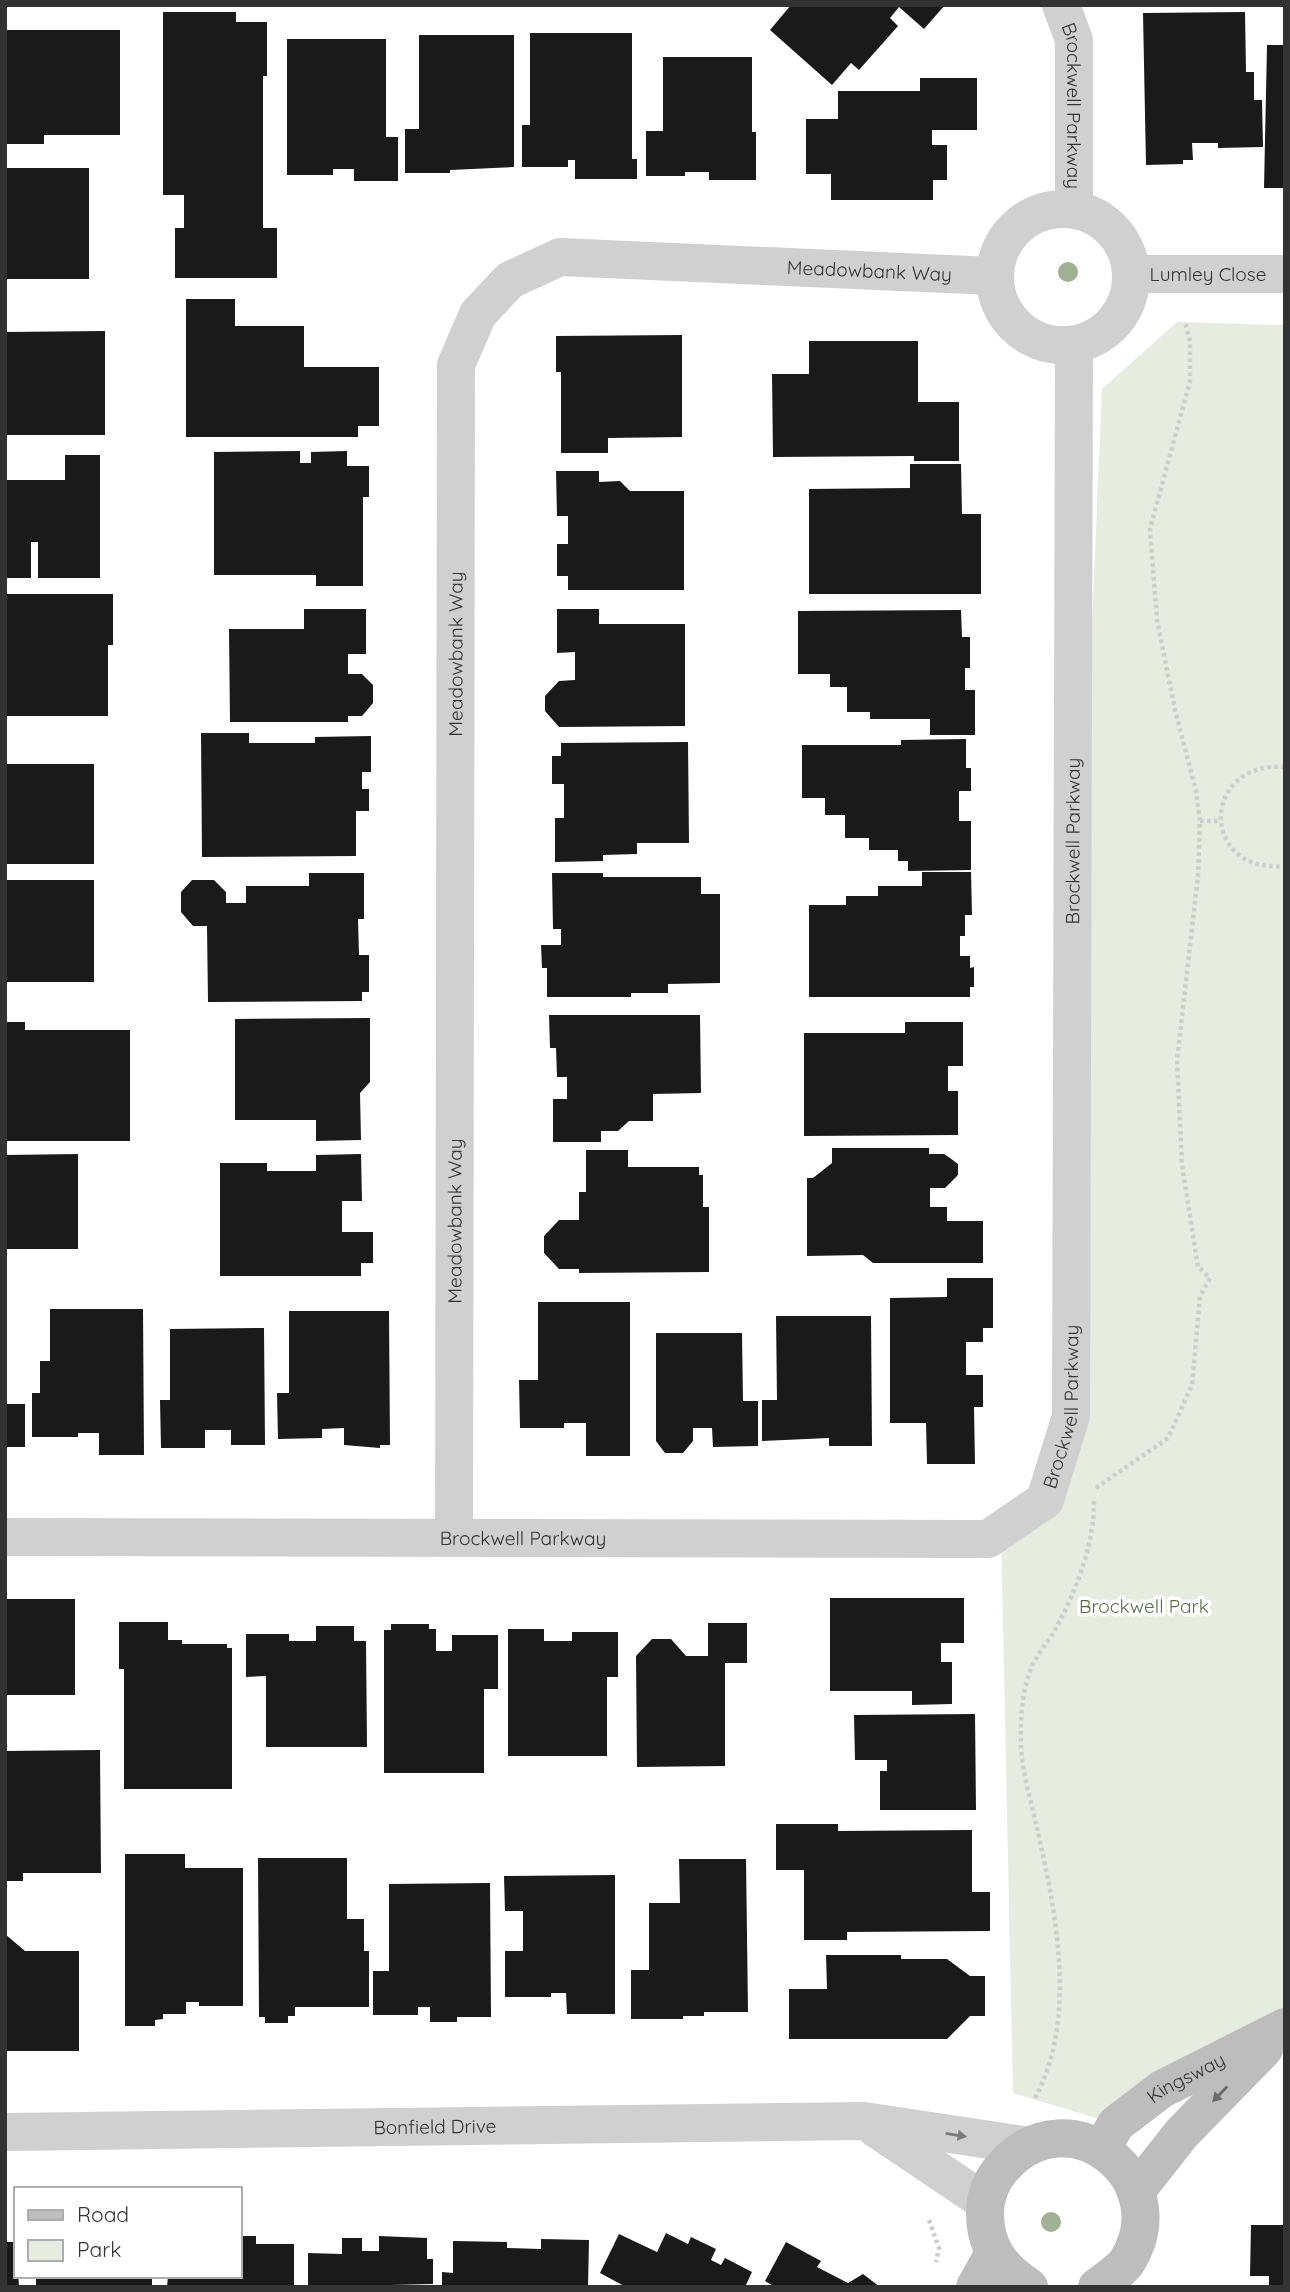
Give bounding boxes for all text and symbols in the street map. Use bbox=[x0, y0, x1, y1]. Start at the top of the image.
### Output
street label: Brockwell Parkway bbox=[1057, 19, 1086, 189]
street label: Meadowbank Way bbox=[786, 255, 952, 286]
street label: Lumley Close bbox=[1150, 262, 1266, 286]
street label: Meadowbank Way bbox=[443, 571, 468, 737]
street label: Brockwell Parkway bbox=[1060, 758, 1085, 924]
street label: Meadowbank Way bbox=[442, 1138, 467, 1304]
street label: Brockwell Parkway bbox=[1037, 1325, 1083, 1492]
street label: Brockwell Parkway bbox=[440, 1526, 606, 1550]
park label: Brockwell Park bbox=[1079, 1594, 1209, 1618]
street label: Kingsway bbox=[1142, 2047, 1229, 2108]
one-way arrow bbox=[1213, 2085, 1229, 2102]
street label: Bonfield Drive bbox=[373, 2114, 497, 2139]
one-way arrow bbox=[945, 2130, 967, 2141]
legend bbox=[14, 2187, 242, 2278]
text: Road bbox=[77, 2201, 129, 2227]
text: Park bbox=[77, 2236, 121, 2262]

